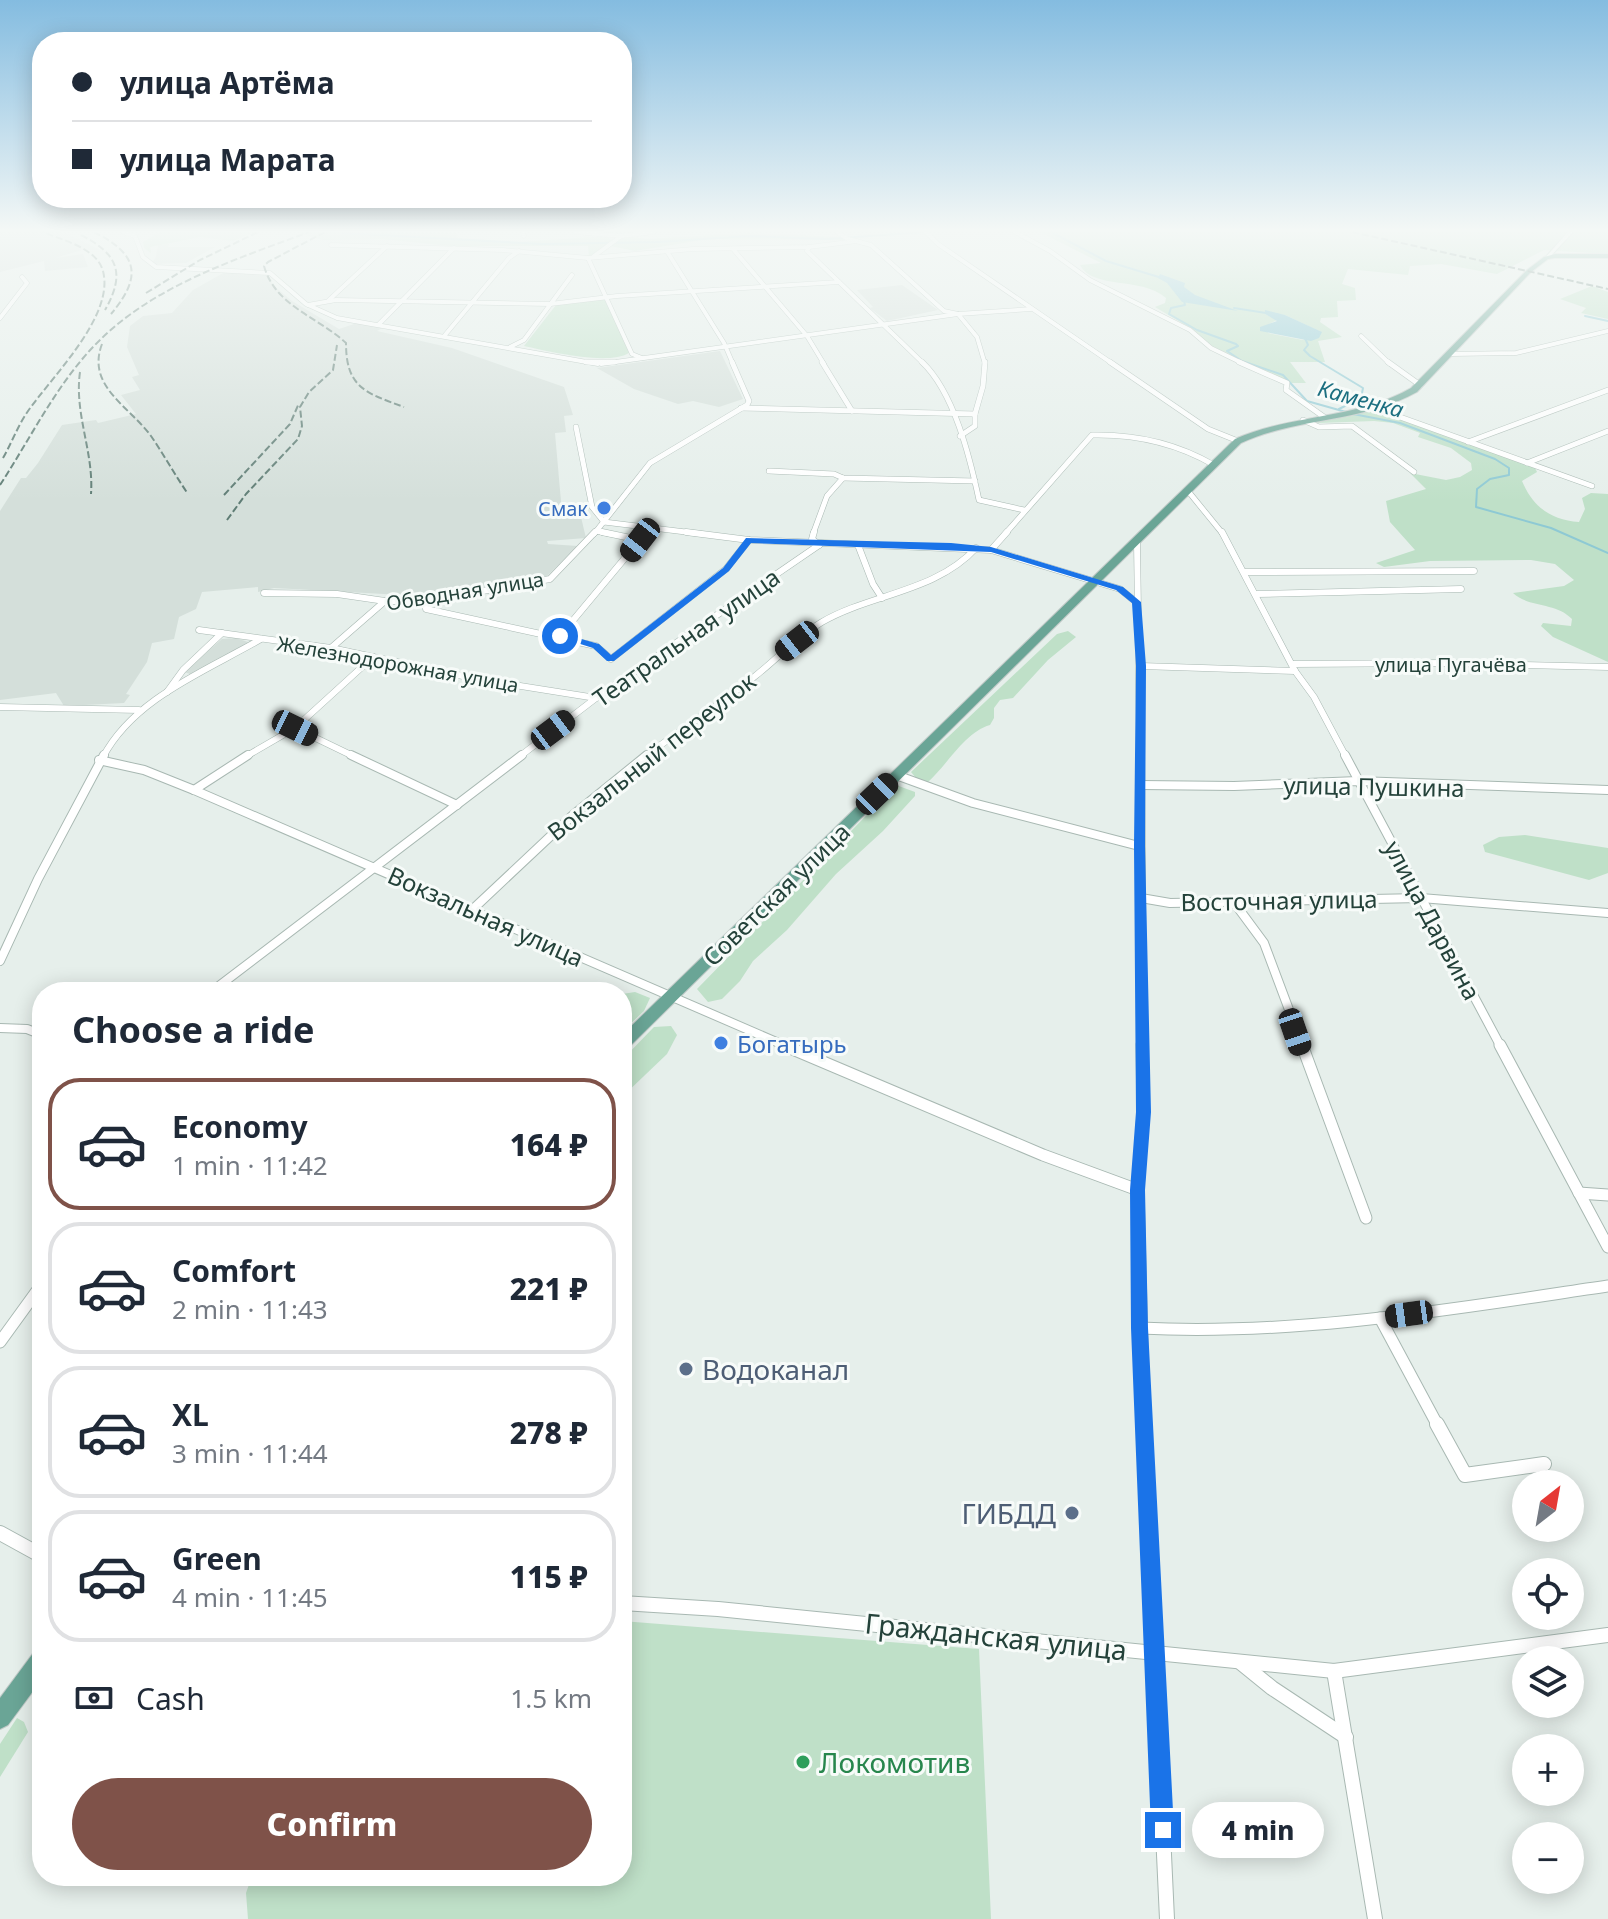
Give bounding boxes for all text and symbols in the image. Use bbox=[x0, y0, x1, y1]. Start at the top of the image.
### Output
text: улица Артёма bbox=[120, 62, 335, 103]
text: улица Марата bbox=[120, 139, 336, 180]
water label: Каменка bbox=[1315, 372, 1407, 424]
place label: Смак bbox=[538, 495, 588, 522]
marker: Смак bbox=[595, 499, 613, 517]
car bbox=[616, 514, 664, 566]
street label: Театральная улица bbox=[586, 560, 786, 714]
street label: Обводная улица bbox=[384, 565, 546, 617]
car bbox=[771, 617, 823, 665]
route start bbox=[542, 618, 578, 654]
street label: Железнодорожная улица bbox=[275, 629, 521, 699]
street label: улица Пугачёва bbox=[1375, 651, 1527, 678]
street label: Вокзальный переулок bbox=[540, 664, 762, 848]
car bbox=[527, 706, 579, 754]
car bbox=[268, 707, 322, 749]
street label: улица Пушкина bbox=[1283, 768, 1465, 804]
car bbox=[851, 769, 903, 819]
street label: Советская улица bbox=[695, 815, 857, 973]
street label: улица Дарвина bbox=[1377, 834, 1489, 1006]
street label: Вокзальная улица bbox=[383, 858, 589, 974]
street label: Восточная улица bbox=[1180, 882, 1378, 918]
text: Choose a ride bbox=[72, 1005, 314, 1054]
car bbox=[1276, 1005, 1314, 1059]
place label: Богатырь bbox=[737, 1027, 847, 1060]
marker: Богатырь bbox=[712, 1034, 730, 1052]
text: Economy bbox=[172, 1106, 308, 1147]
icon: car bbox=[76, 1108, 148, 1180]
text: 164 ₽ bbox=[510, 1124, 588, 1165]
text: 1 min · 11:42 bbox=[172, 1147, 328, 1183]
text: Comfort bbox=[172, 1250, 296, 1291]
icon: car bbox=[76, 1252, 148, 1324]
text: 221 ₽ bbox=[510, 1268, 588, 1309]
text: 2 min · 11:43 bbox=[172, 1291, 328, 1327]
car bbox=[1384, 1299, 1434, 1329]
place label: Водоканал bbox=[702, 1350, 849, 1388]
marker: Водоканал bbox=[677, 1360, 695, 1378]
text: XL bbox=[172, 1394, 209, 1435]
icon: car bbox=[76, 1396, 148, 1468]
text: 278 ₽ bbox=[510, 1412, 588, 1453]
text: 3 min · 11:44 bbox=[172, 1435, 328, 1471]
north arrow bbox=[1512, 1470, 1584, 1542]
map controls bbox=[1512, 1470, 1584, 1894]
place label: ГИБДД bbox=[961, 1494, 1057, 1532]
marker: ГИБДД bbox=[1063, 1504, 1081, 1522]
text: Green bbox=[172, 1538, 262, 1579]
icon: car bbox=[76, 1540, 148, 1612]
text: 115 ₽ bbox=[510, 1556, 588, 1597]
button: locate bbox=[1512, 1558, 1584, 1630]
text: 4 min · 11:45 bbox=[172, 1579, 328, 1615]
street label: Гражданская улица bbox=[863, 1603, 1129, 1669]
button: layers bbox=[1512, 1646, 1584, 1718]
icon: cash bbox=[72, 1676, 116, 1720]
text: Cash bbox=[136, 1678, 205, 1719]
text: 1.5 km bbox=[510, 1680, 592, 1716]
button: + bbox=[1512, 1734, 1584, 1806]
place label: Локомотив bbox=[819, 1743, 970, 1781]
marker: Локомотив bbox=[794, 1753, 812, 1771]
button: Confirm bbox=[72, 1778, 592, 1870]
callout: 4 min bbox=[1191, 1802, 1323, 1858]
route end bbox=[1145, 1812, 1181, 1848]
text: 4 min bbox=[1222, 1812, 1294, 1848]
button: − bbox=[1512, 1822, 1584, 1894]

